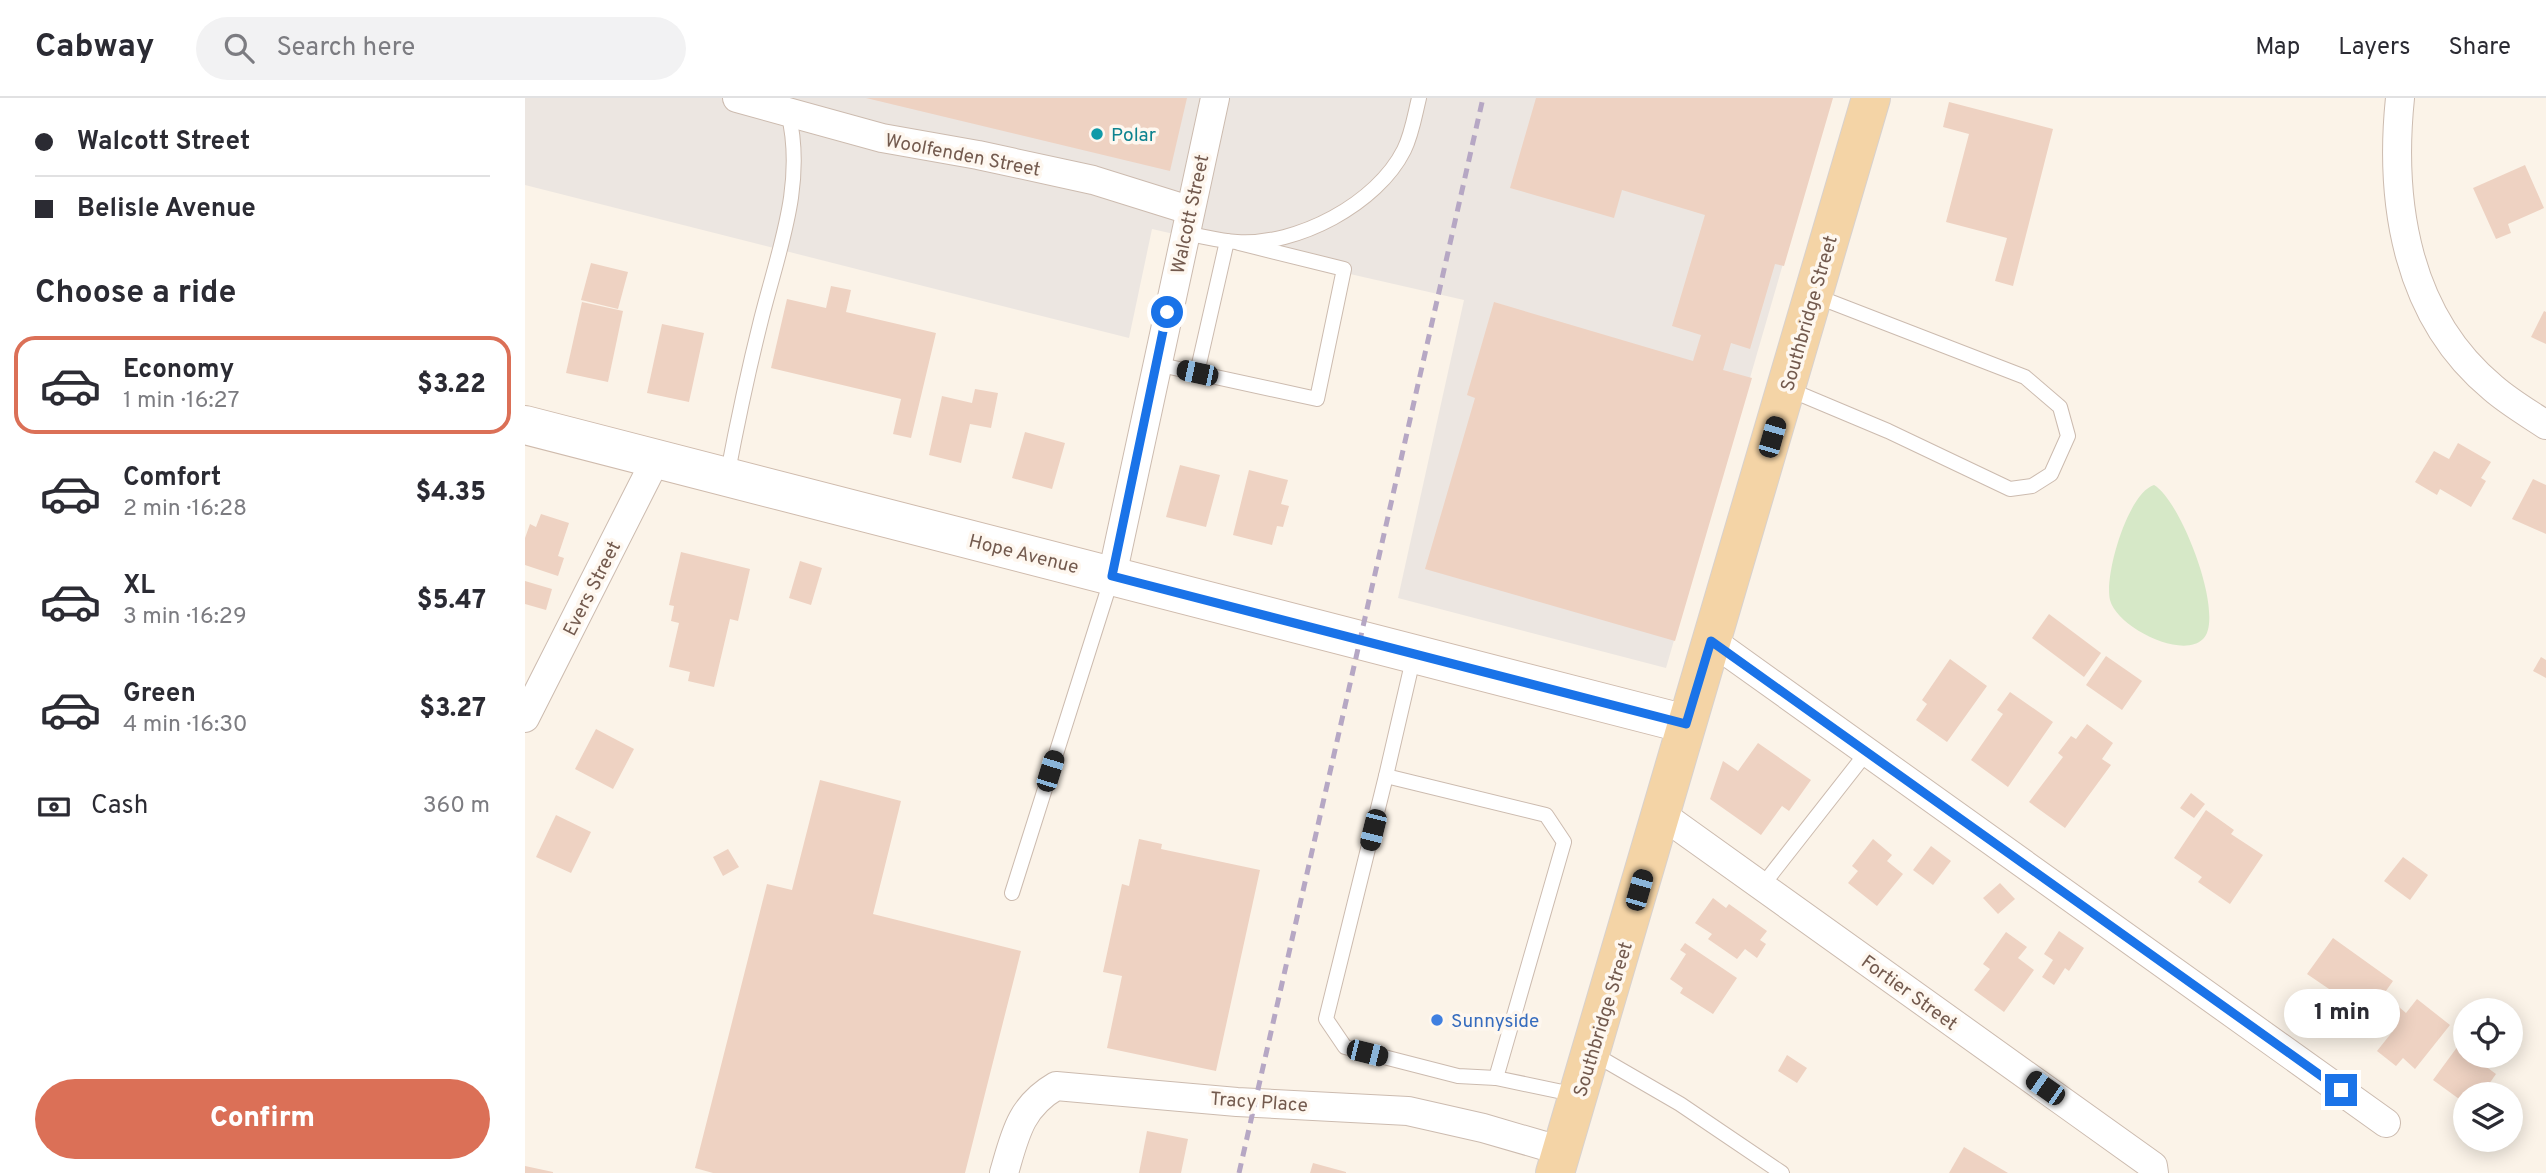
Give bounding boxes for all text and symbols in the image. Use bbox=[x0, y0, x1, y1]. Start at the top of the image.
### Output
search box bbox=[196, 17, 686, 80]
text: Cabway bbox=[35, 27, 154, 69]
icon: search bbox=[220, 29, 258, 67]
text: Search here bbox=[276, 32, 415, 65]
text: Map bbox=[2255, 33, 2300, 63]
text: Layers bbox=[2338, 33, 2410, 63]
text: Share bbox=[2448, 33, 2511, 63]
place label: Polar bbox=[1111, 124, 1157, 148]
text: Walcott Street bbox=[77, 126, 250, 159]
marker: Polar bbox=[1089, 126, 1105, 142]
street label: Woolfenden Street bbox=[883, 129, 1042, 183]
street label: Walcott Street bbox=[1167, 153, 1215, 276]
text: Belisle Avenue bbox=[77, 193, 256, 226]
street label: Southbridge Street bbox=[1776, 233, 1844, 394]
text: Choose a ride bbox=[35, 274, 236, 314]
route start bbox=[1151, 296, 1183, 328]
icon: car bbox=[39, 354, 102, 417]
text: Economy bbox=[123, 354, 234, 387]
car bbox=[1175, 358, 1220, 388]
text: $3.22 bbox=[417, 369, 486, 402]
text: 1 min · 16:27 bbox=[123, 387, 239, 416]
car bbox=[1757, 414, 1788, 460]
icon: car bbox=[39, 462, 102, 525]
text: Comfort bbox=[123, 462, 221, 495]
text: $4.35 bbox=[415, 477, 486, 510]
text: 2 min · 16:28 bbox=[123, 495, 247, 524]
street label: Hope Avenue bbox=[966, 530, 1081, 580]
street label: Evers Street bbox=[559, 537, 627, 640]
icon: car bbox=[39, 570, 102, 633]
text: XL bbox=[123, 570, 155, 603]
text: $5.47 bbox=[417, 585, 486, 618]
text: 3 min · 16:29 bbox=[123, 603, 247, 632]
icon: car bbox=[39, 678, 102, 741]
text: Green bbox=[123, 678, 196, 711]
text: $3.27 bbox=[419, 693, 486, 726]
text: 4 min · 16:30 bbox=[123, 711, 248, 740]
car bbox=[1034, 748, 1067, 794]
icon: cash bbox=[35, 788, 73, 826]
text: Cash bbox=[91, 790, 148, 823]
text: 360 m bbox=[423, 792, 490, 821]
car bbox=[1358, 807, 1389, 853]
car bbox=[1624, 867, 1655, 913]
street label: Southbridge Street bbox=[1569, 939, 1639, 1100]
street label: Fortier Street bbox=[1856, 951, 1962, 1037]
callout: 1 min bbox=[2283, 988, 2399, 1038]
map controls bbox=[2453, 998, 2523, 1152]
button: locate bbox=[2453, 998, 2523, 1068]
text: 1 min bbox=[2314, 999, 2370, 1028]
place label: Sunnyside bbox=[1451, 1010, 1539, 1034]
marker: Sunnyside bbox=[1429, 1012, 1445, 1028]
car bbox=[1345, 1038, 1390, 1068]
car bbox=[2022, 1067, 2069, 1109]
route end bbox=[2325, 1074, 2357, 1106]
button: Confirm bbox=[35, 1079, 490, 1159]
button: layers bbox=[2453, 1082, 2523, 1152]
street label: Tracy Place bbox=[1209, 1088, 1309, 1118]

